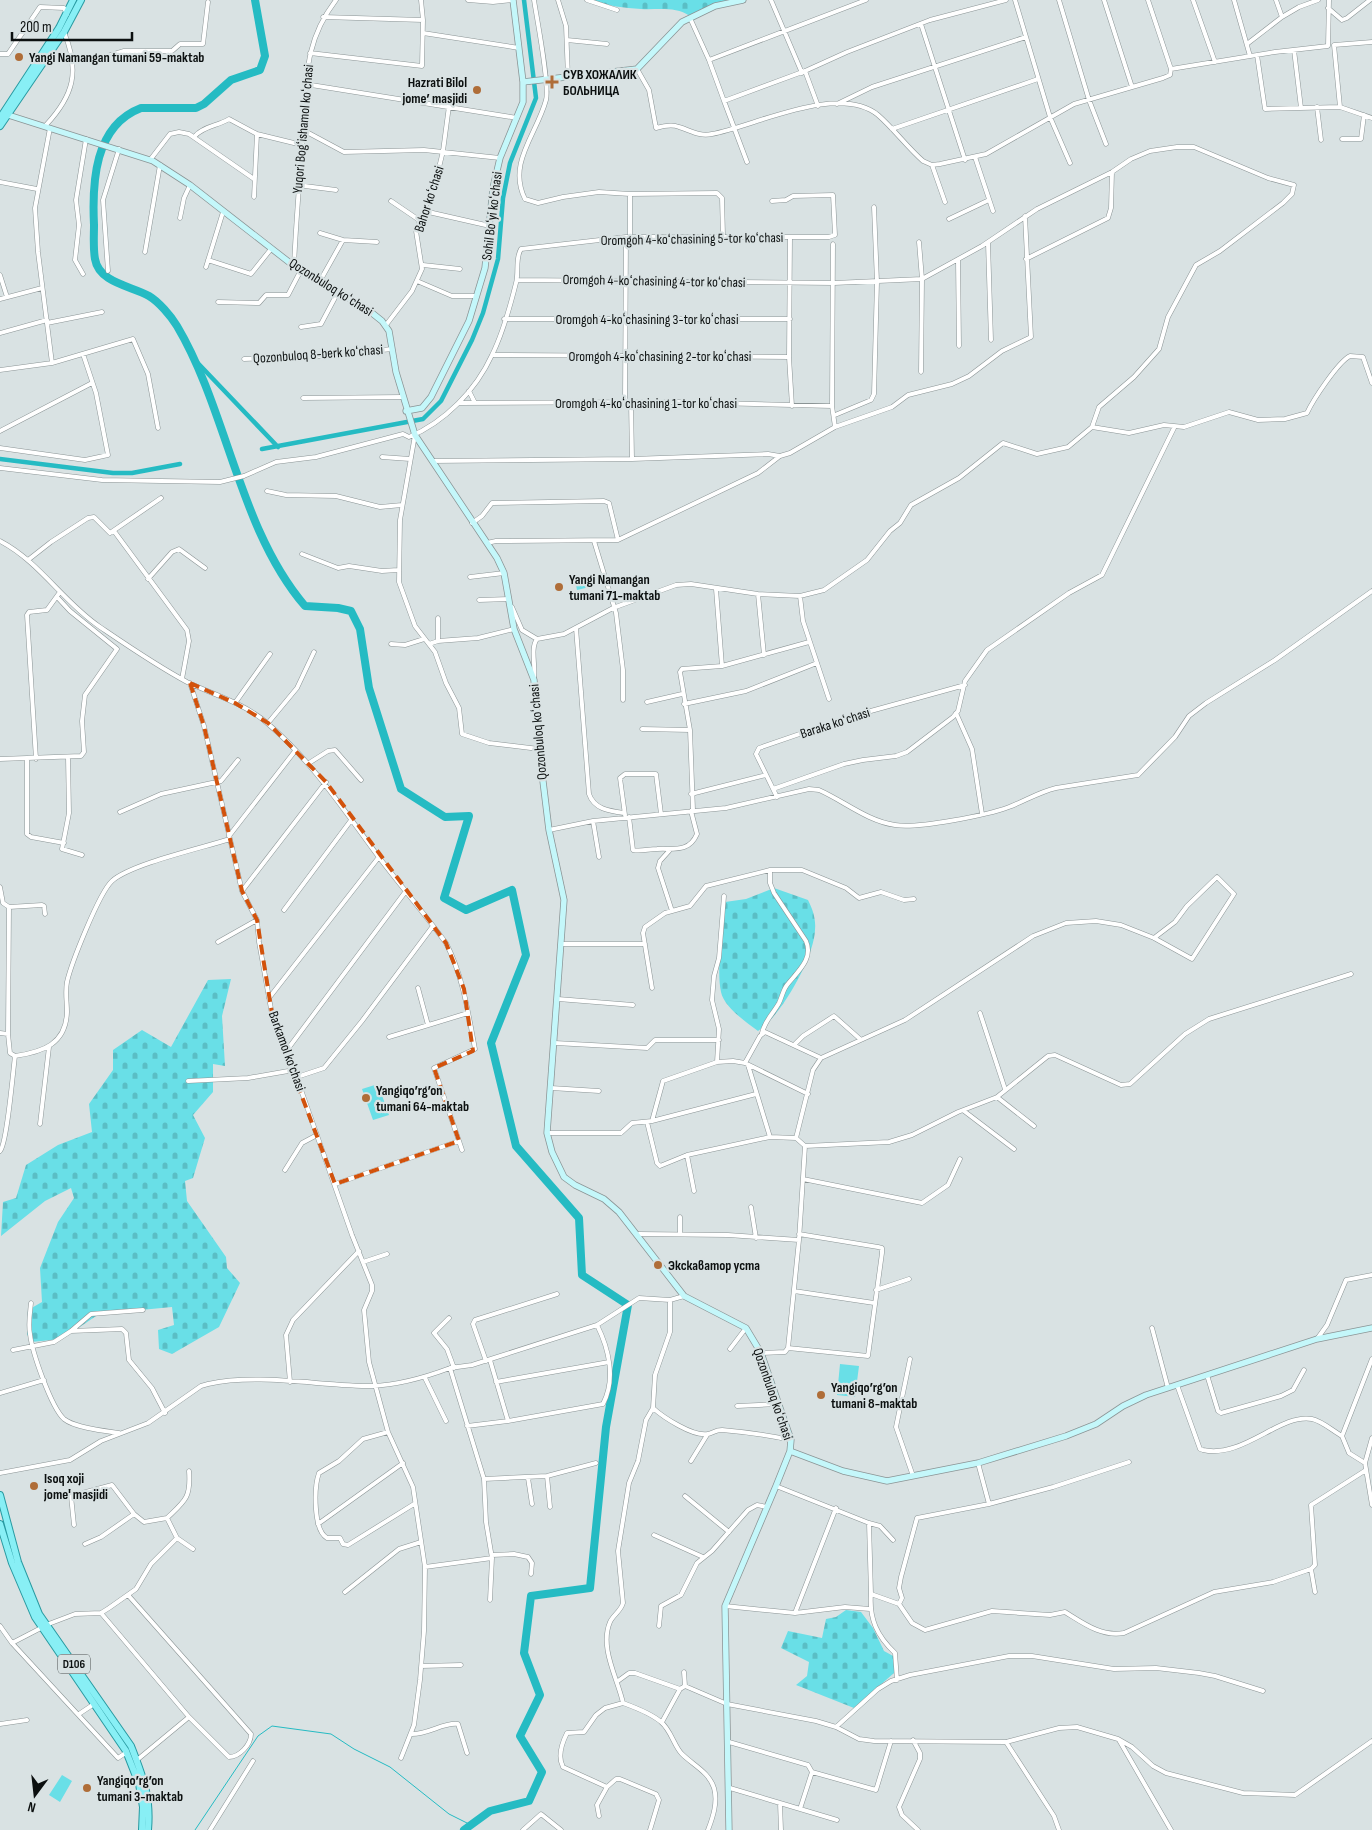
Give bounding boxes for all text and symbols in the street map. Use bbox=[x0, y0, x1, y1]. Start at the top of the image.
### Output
scale bar bbox=[12, 10, 132, 42]
text: 200 m bbox=[20, 18, 52, 37]
place label: Yangi Namangan tumani 59-maktab bbox=[29, 49, 204, 66]
marker: Yangi Namangan tumani 59-maktab bbox=[13, 51, 25, 63]
street label: Yuqori Bogʻishamol koʻchasi bbox=[289, 64, 317, 194]
place label: СУВ ХОЖАЛИК БОЛЬНИЦА bbox=[563, 66, 637, 99]
place label: Hazrati Bilol jome’ masjidi bbox=[401, 74, 467, 107]
marker: СУВ ХОЖАЛИК БОЛЬНИЦА bbox=[545, 75, 559, 89]
marker: Hazrati Bilol jome’ masjidi bbox=[471, 84, 483, 96]
street label: Bahor koʻchasi bbox=[410, 164, 448, 234]
street label: Sohil Boʻyi koʻchasi bbox=[478, 171, 506, 261]
street label: Oromgoh 4-koʻchasining 5-tor koʻchasi bbox=[600, 229, 784, 249]
street label: Qozonbuloq koʻchasi bbox=[286, 254, 376, 320]
street label: Oromgoh 4-koʻchasining 4-tor koʻchasi bbox=[562, 271, 746, 291]
street label: Oromgoh 4-koʻchasining 3-tor koʻchasi bbox=[556, 311, 739, 328]
street label: Qozonbuloq 8-berk koʻchasi bbox=[252, 341, 384, 367]
street label: Oromgoh 4-koʻchasining 2-tor koʻchasi bbox=[569, 348, 751, 365]
street label: Oromgoh 4-koʻchasining 1-tor koʻchasi bbox=[555, 395, 737, 412]
place label: Yangi Namangan tumani 71-maktab bbox=[569, 571, 660, 604]
marker: Yangi Namangan tumani 71-maktab bbox=[553, 581, 565, 593]
street label: Qozonbuloq koʻchasi bbox=[525, 683, 551, 781]
street label: Baraka koʻchasi bbox=[798, 704, 872, 742]
street label: Barkamol ko'chasi bbox=[265, 1009, 309, 1093]
place label: Yangiqo’rg’on tumani 64-maktab bbox=[376, 1082, 469, 1115]
marker: Yangiqo’rg’on tumani 64-maktab bbox=[360, 1092, 372, 1104]
place label: Экскаватор уста bbox=[668, 1257, 760, 1274]
marker: Экскаватор уста bbox=[652, 1259, 664, 1271]
street label: Qozonbuloq koʻchasi bbox=[749, 1346, 797, 1442]
place label: Yangiqo’rg’on tumani 8-maktab bbox=[831, 1379, 917, 1412]
marker: Yangiqo’rg’on tumani 8-maktab bbox=[815, 1389, 827, 1401]
place label: Isoq xoji jome' masjidi bbox=[43, 1470, 108, 1503]
marker: Isoq xoji jome' masjidi bbox=[28, 1480, 40, 1492]
road number: D106 bbox=[58, 1655, 90, 1674]
north arrow bbox=[10, 1770, 60, 1820]
place label: Yangiqo’rg’on tumani 3-maktab bbox=[97, 1772, 183, 1805]
marker: Yangiqo’rg’on tumani 3-maktab bbox=[81, 1782, 93, 1794]
text: N bbox=[26, 1798, 38, 1816]

